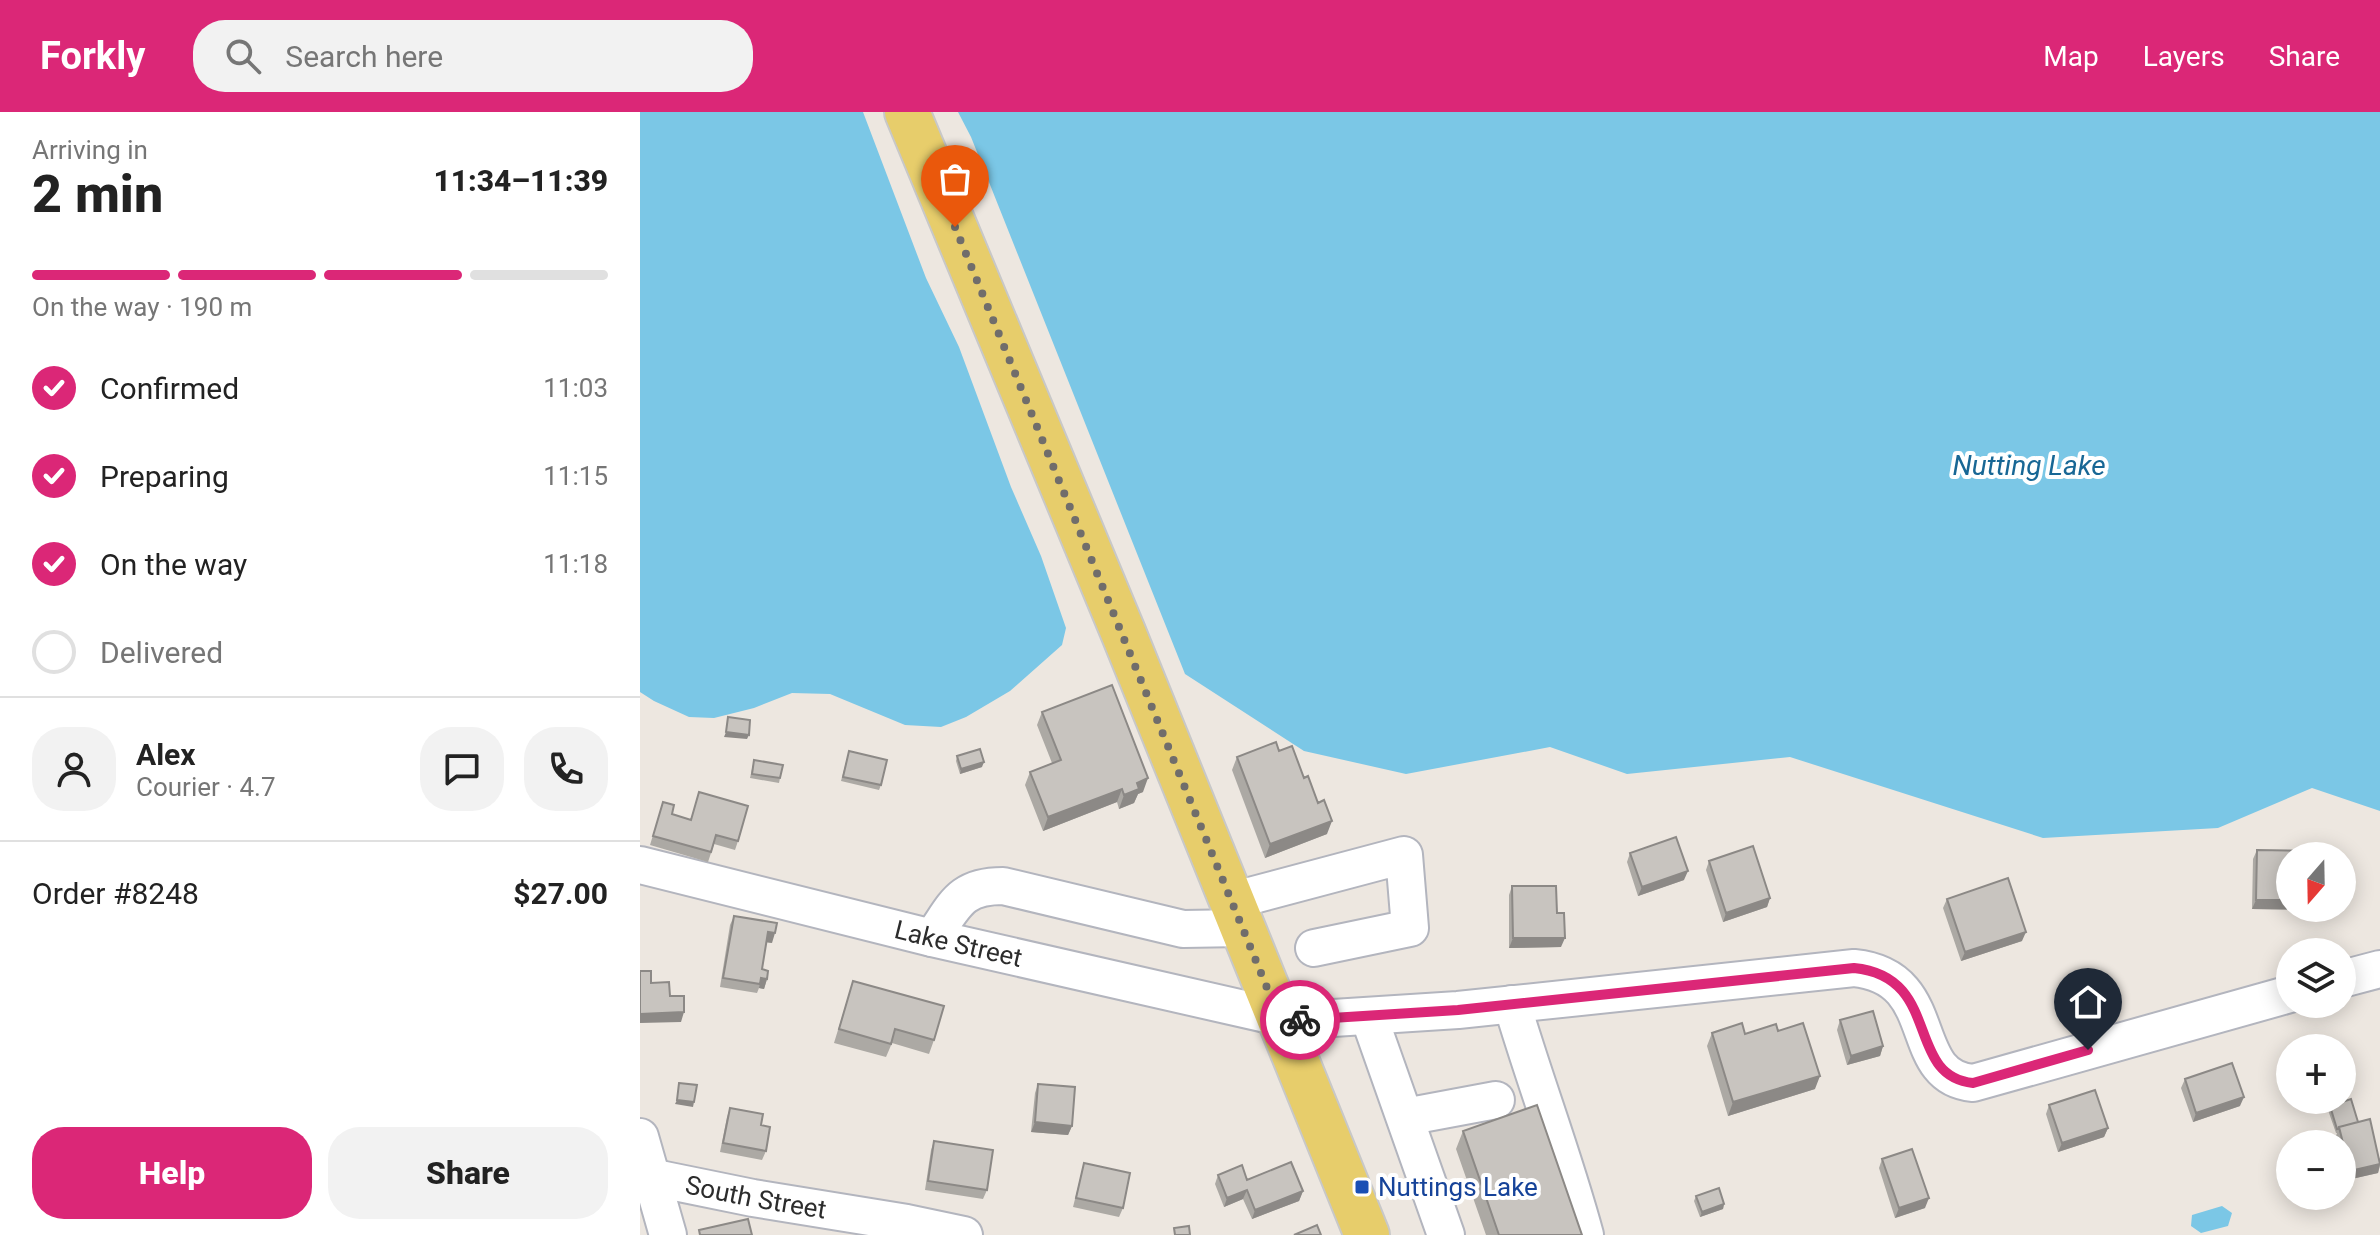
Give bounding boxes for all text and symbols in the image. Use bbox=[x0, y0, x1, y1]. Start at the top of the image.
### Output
search box bbox=[193, 20, 753, 92]
text: Forkly bbox=[40, 34, 145, 78]
icon: search bbox=[221, 34, 265, 78]
text: Search here bbox=[285, 39, 443, 74]
text: Map bbox=[2043, 40, 2099, 73]
text: Layers bbox=[2143, 40, 2225, 73]
text: Share bbox=[2269, 40, 2340, 73]
text: Arriving in bbox=[32, 135, 148, 165]
pin bbox=[921, 145, 989, 227]
icon: bag bbox=[933, 157, 977, 201]
text: 11:34–11:39 bbox=[433, 163, 608, 198]
text: 2 min bbox=[32, 164, 163, 225]
text: On the way · 190 m bbox=[32, 292, 252, 322]
icon: check bbox=[32, 366, 76, 410]
text: Confirmed bbox=[100, 371, 239, 406]
text: 11:03 bbox=[543, 373, 608, 403]
water label: Nutting Lake bbox=[1952, 449, 2106, 482]
icon: check bbox=[32, 454, 76, 498]
text: Preparing bbox=[100, 459, 229, 494]
text: 11:15 bbox=[543, 461, 608, 491]
icon: check bbox=[32, 542, 76, 586]
text: On the way bbox=[100, 547, 247, 582]
text: 11:18 bbox=[543, 549, 608, 579]
text: Delivered bbox=[100, 635, 223, 670]
button: person bbox=[32, 727, 116, 811]
button: chat bbox=[420, 727, 504, 811]
button: phone bbox=[524, 727, 608, 811]
text: Alex bbox=[136, 737, 196, 772]
text: Courier · 4.7 bbox=[136, 772, 276, 802]
north arrow bbox=[2276, 842, 2356, 922]
map controls bbox=[2276, 842, 2356, 1210]
text: Order #8248 bbox=[32, 876, 199, 911]
text: $27.00 bbox=[513, 876, 608, 911]
street label: Lake Street bbox=[892, 914, 1025, 973]
button: layers bbox=[2276, 938, 2356, 1018]
pin bbox=[2054, 968, 2122, 1050]
courier bbox=[1260, 980, 1340, 1060]
icon: home bbox=[2066, 980, 2110, 1024]
icon: bike bbox=[1278, 998, 1322, 1042]
button: + bbox=[2276, 1034, 2356, 1114]
button: Help bbox=[32, 1127, 312, 1219]
button: Share bbox=[328, 1127, 608, 1219]
button: − bbox=[2276, 1130, 2356, 1210]
street label: South Street bbox=[683, 1170, 828, 1225]
place label: Nuttings Lake bbox=[1378, 1172, 1538, 1202]
marker: Nuttings Lake bbox=[1353, 1178, 1371, 1196]

